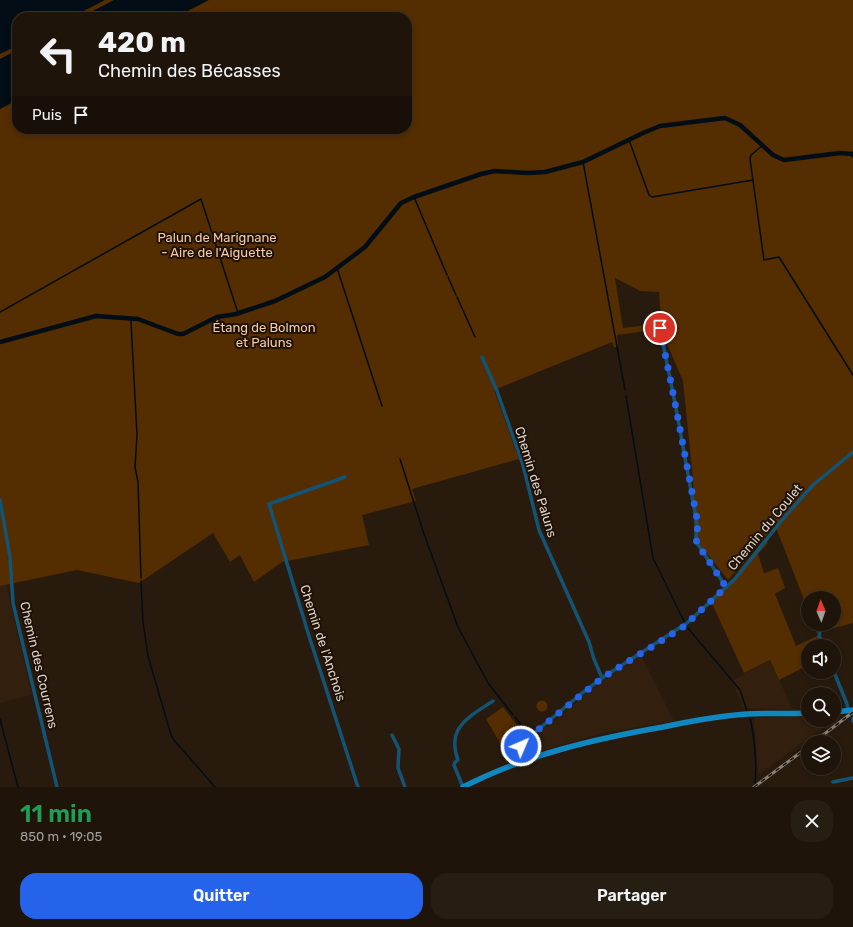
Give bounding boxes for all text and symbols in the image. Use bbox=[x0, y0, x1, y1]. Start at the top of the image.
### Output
text: 420 m bbox=[98, 26, 186, 59]
icon: left bbox=[32, 28, 84, 80]
text: Chemin des Bécasses bbox=[98, 60, 281, 82]
icon: arrive bbox=[70, 104, 92, 126]
text: Puis bbox=[32, 106, 62, 124]
park label: Palun de Marignane - Aire de l'Aiguette bbox=[157, 230, 277, 261]
pin bbox=[643, 311, 677, 345]
icon: arrive bbox=[649, 317, 671, 339]
park label: Étang de Bolmon et Paluns bbox=[212, 320, 316, 350]
street label: Chemin des Paluns bbox=[512, 425, 560, 540]
street label: Chemin du Coulet bbox=[725, 481, 805, 573]
street label: Chemin de l'Anchois bbox=[297, 583, 349, 704]
north arrow bbox=[801, 591, 841, 631]
map controls bbox=[801, 591, 841, 775]
street label: Chemin des Courrens bbox=[17, 600, 61, 730]
button: sound bbox=[801, 639, 841, 679]
button: search bbox=[801, 687, 841, 727]
position arrow bbox=[500, 725, 542, 767]
button: layers bbox=[801, 735, 841, 775]
text: 11 min bbox=[20, 800, 92, 828]
button: close bbox=[791, 800, 833, 842]
text: 850 m · 19:05 bbox=[20, 829, 102, 844]
button: Quitter bbox=[20, 873, 423, 919]
button: Partager bbox=[431, 873, 833, 919]

